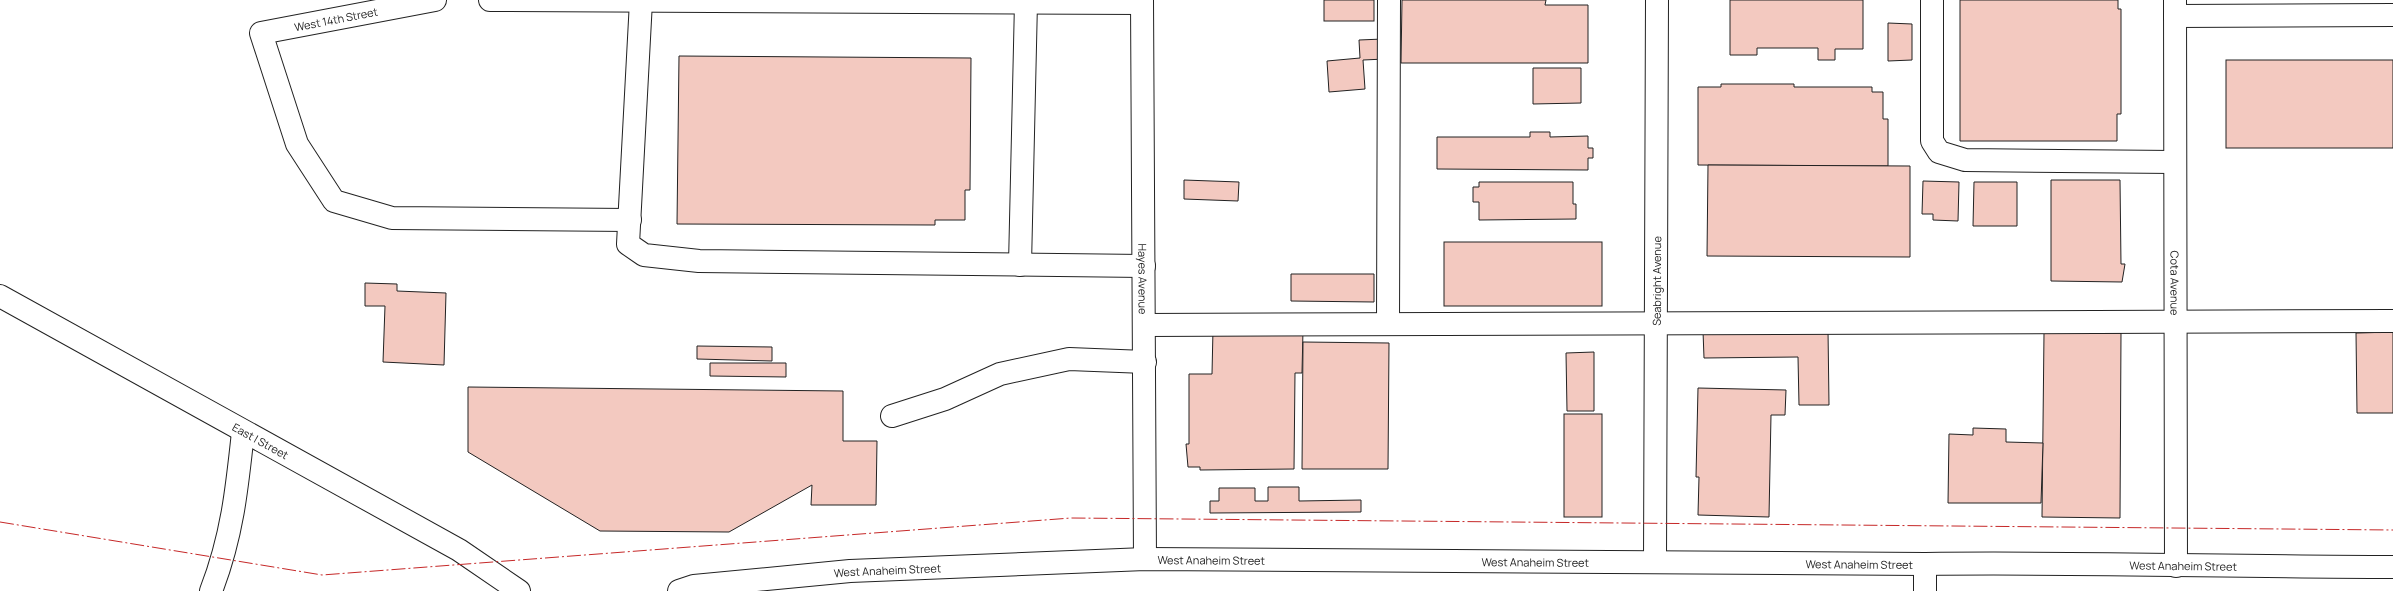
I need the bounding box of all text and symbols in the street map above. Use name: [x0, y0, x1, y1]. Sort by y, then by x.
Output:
street label: West 14th Street: [293, 4, 379, 34]
street label: Seabright Avenue: [1648, 236, 1664, 326]
street label: Hayes Avenue: [1136, 243, 1151, 315]
street label: Cota Avenue: [2168, 251, 2183, 316]
street label: East I Street: [230, 419, 291, 462]
street label: West Anaheim Street: [1157, 552, 1265, 567]
street label: West Anaheim Street: [1481, 554, 1589, 569]
street label: West Anaheim Street: [1805, 556, 1913, 571]
street label: West Anaheim Street: [2129, 557, 2237, 573]
street label: West Anaheim Street: [833, 560, 941, 580]

